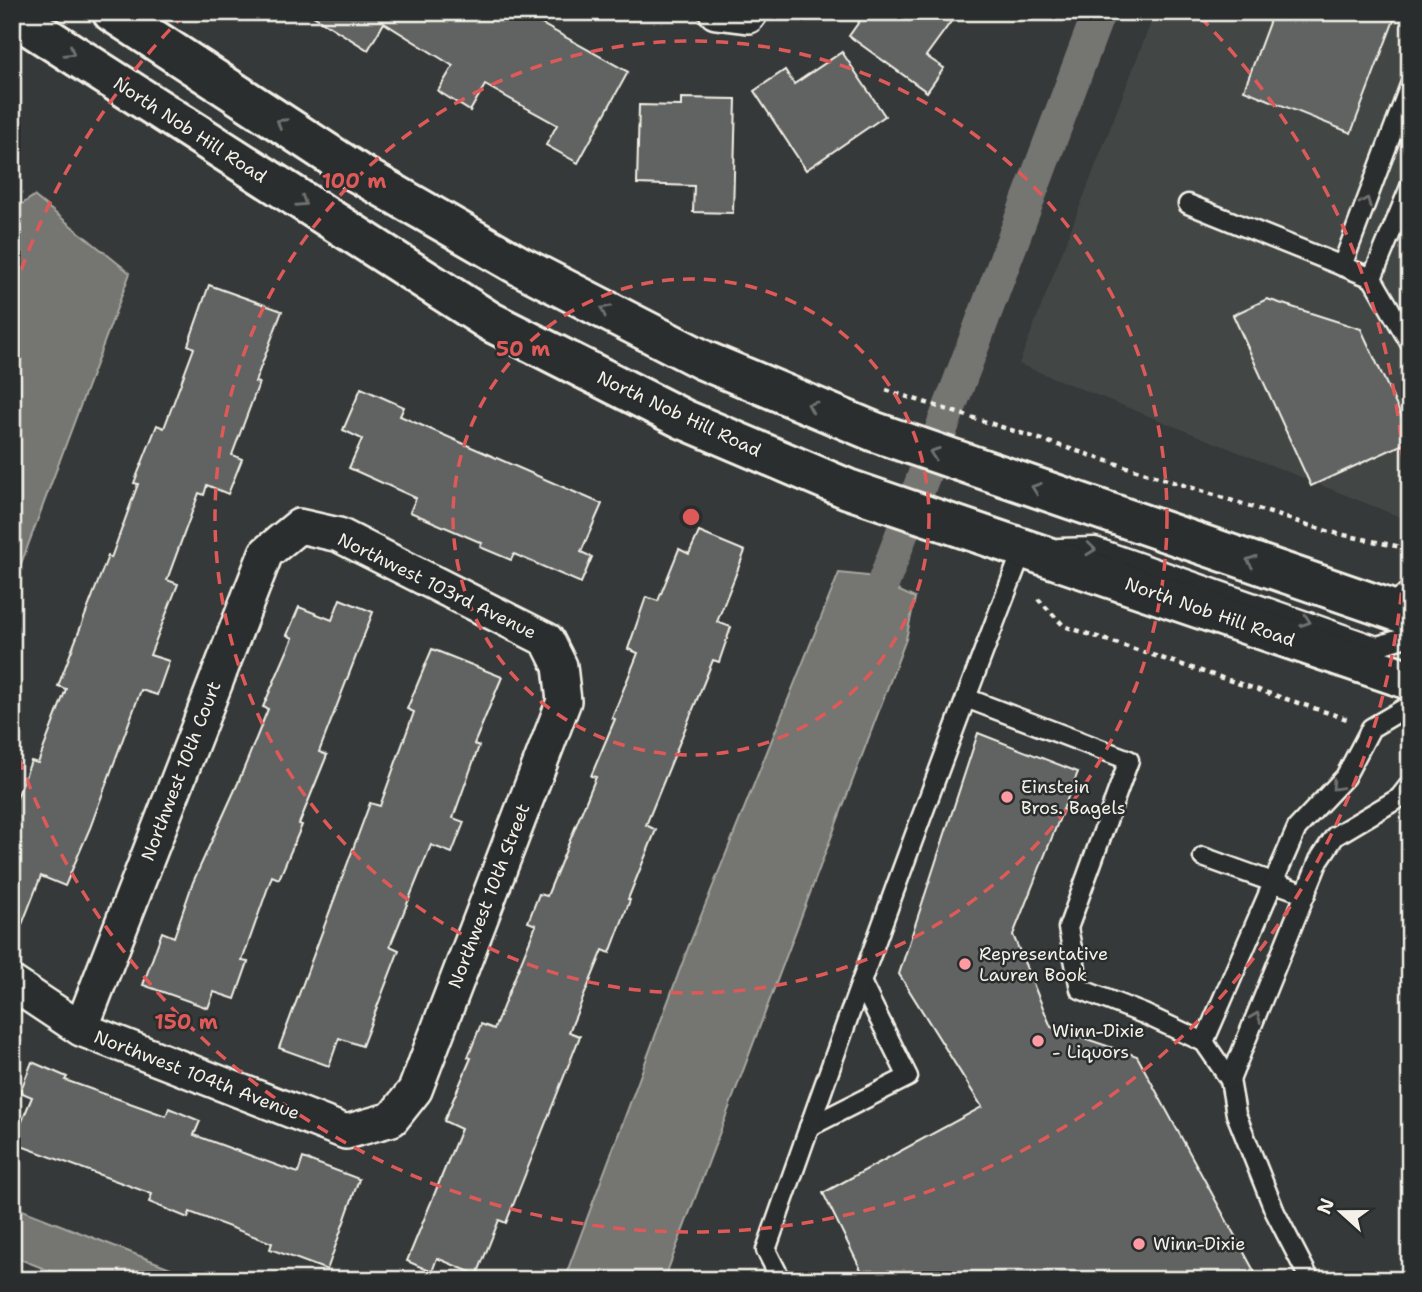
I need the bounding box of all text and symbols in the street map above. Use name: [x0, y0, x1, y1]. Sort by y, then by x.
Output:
one-way arrow: [62, 44, 75, 57]
street label: North Nob Hill Road: [109, 71, 271, 189]
one-way arrow: [276, 118, 289, 131]
text: 100 m: [322, 167, 386, 195]
one-way arrow: [294, 194, 307, 207]
one-way arrow: [1358, 196, 1372, 208]
one-way arrow: [600, 305, 613, 318]
text: 50 m: [496, 335, 550, 363]
street label: North Nob Hill Road: [593, 365, 765, 463]
one-way arrow: [806, 400, 819, 414]
one-way arrow: [928, 447, 940, 461]
one-way arrow: [1030, 482, 1042, 496]
centre of rings: [679, 505, 703, 529]
street label: Northwest 103rd Avenue: [334, 527, 540, 645]
one-way arrow: [1086, 541, 1097, 556]
one-way arrow: [1245, 555, 1257, 569]
street label: North Nob Hill Road: [1122, 572, 1298, 652]
one-way arrow: [1300, 613, 1312, 627]
street label: Northwest 10th Court: [136, 678, 226, 864]
place label: Einstein Bros. Bagels: [1021, 775, 1126, 820]
one-way arrow: [1332, 778, 1344, 791]
marker: Einstein Bros. Bagels: [999, 789, 1015, 805]
street label: Northwest 10th Street: [443, 800, 535, 992]
place label: Representative Lauren Book: [979, 942, 1108, 987]
marker: Representative Lauren Book: [957, 956, 973, 972]
text: 150 m: [154, 1008, 218, 1036]
one-way arrow: [1247, 1012, 1261, 1024]
place label: Winn-Dixie - Liquors: [1052, 1019, 1144, 1064]
street label: Northwest 104th Avenue: [91, 1025, 303, 1125]
marker: Winn-Dixie - Liquors: [1030, 1033, 1046, 1049]
north arrow: [1306, 1176, 1376, 1246]
text: N: [1311, 1195, 1340, 1218]
place label: Winn-Dixie: [1153, 1232, 1245, 1256]
marker: Winn-Dixie: [1131, 1236, 1147, 1252]

